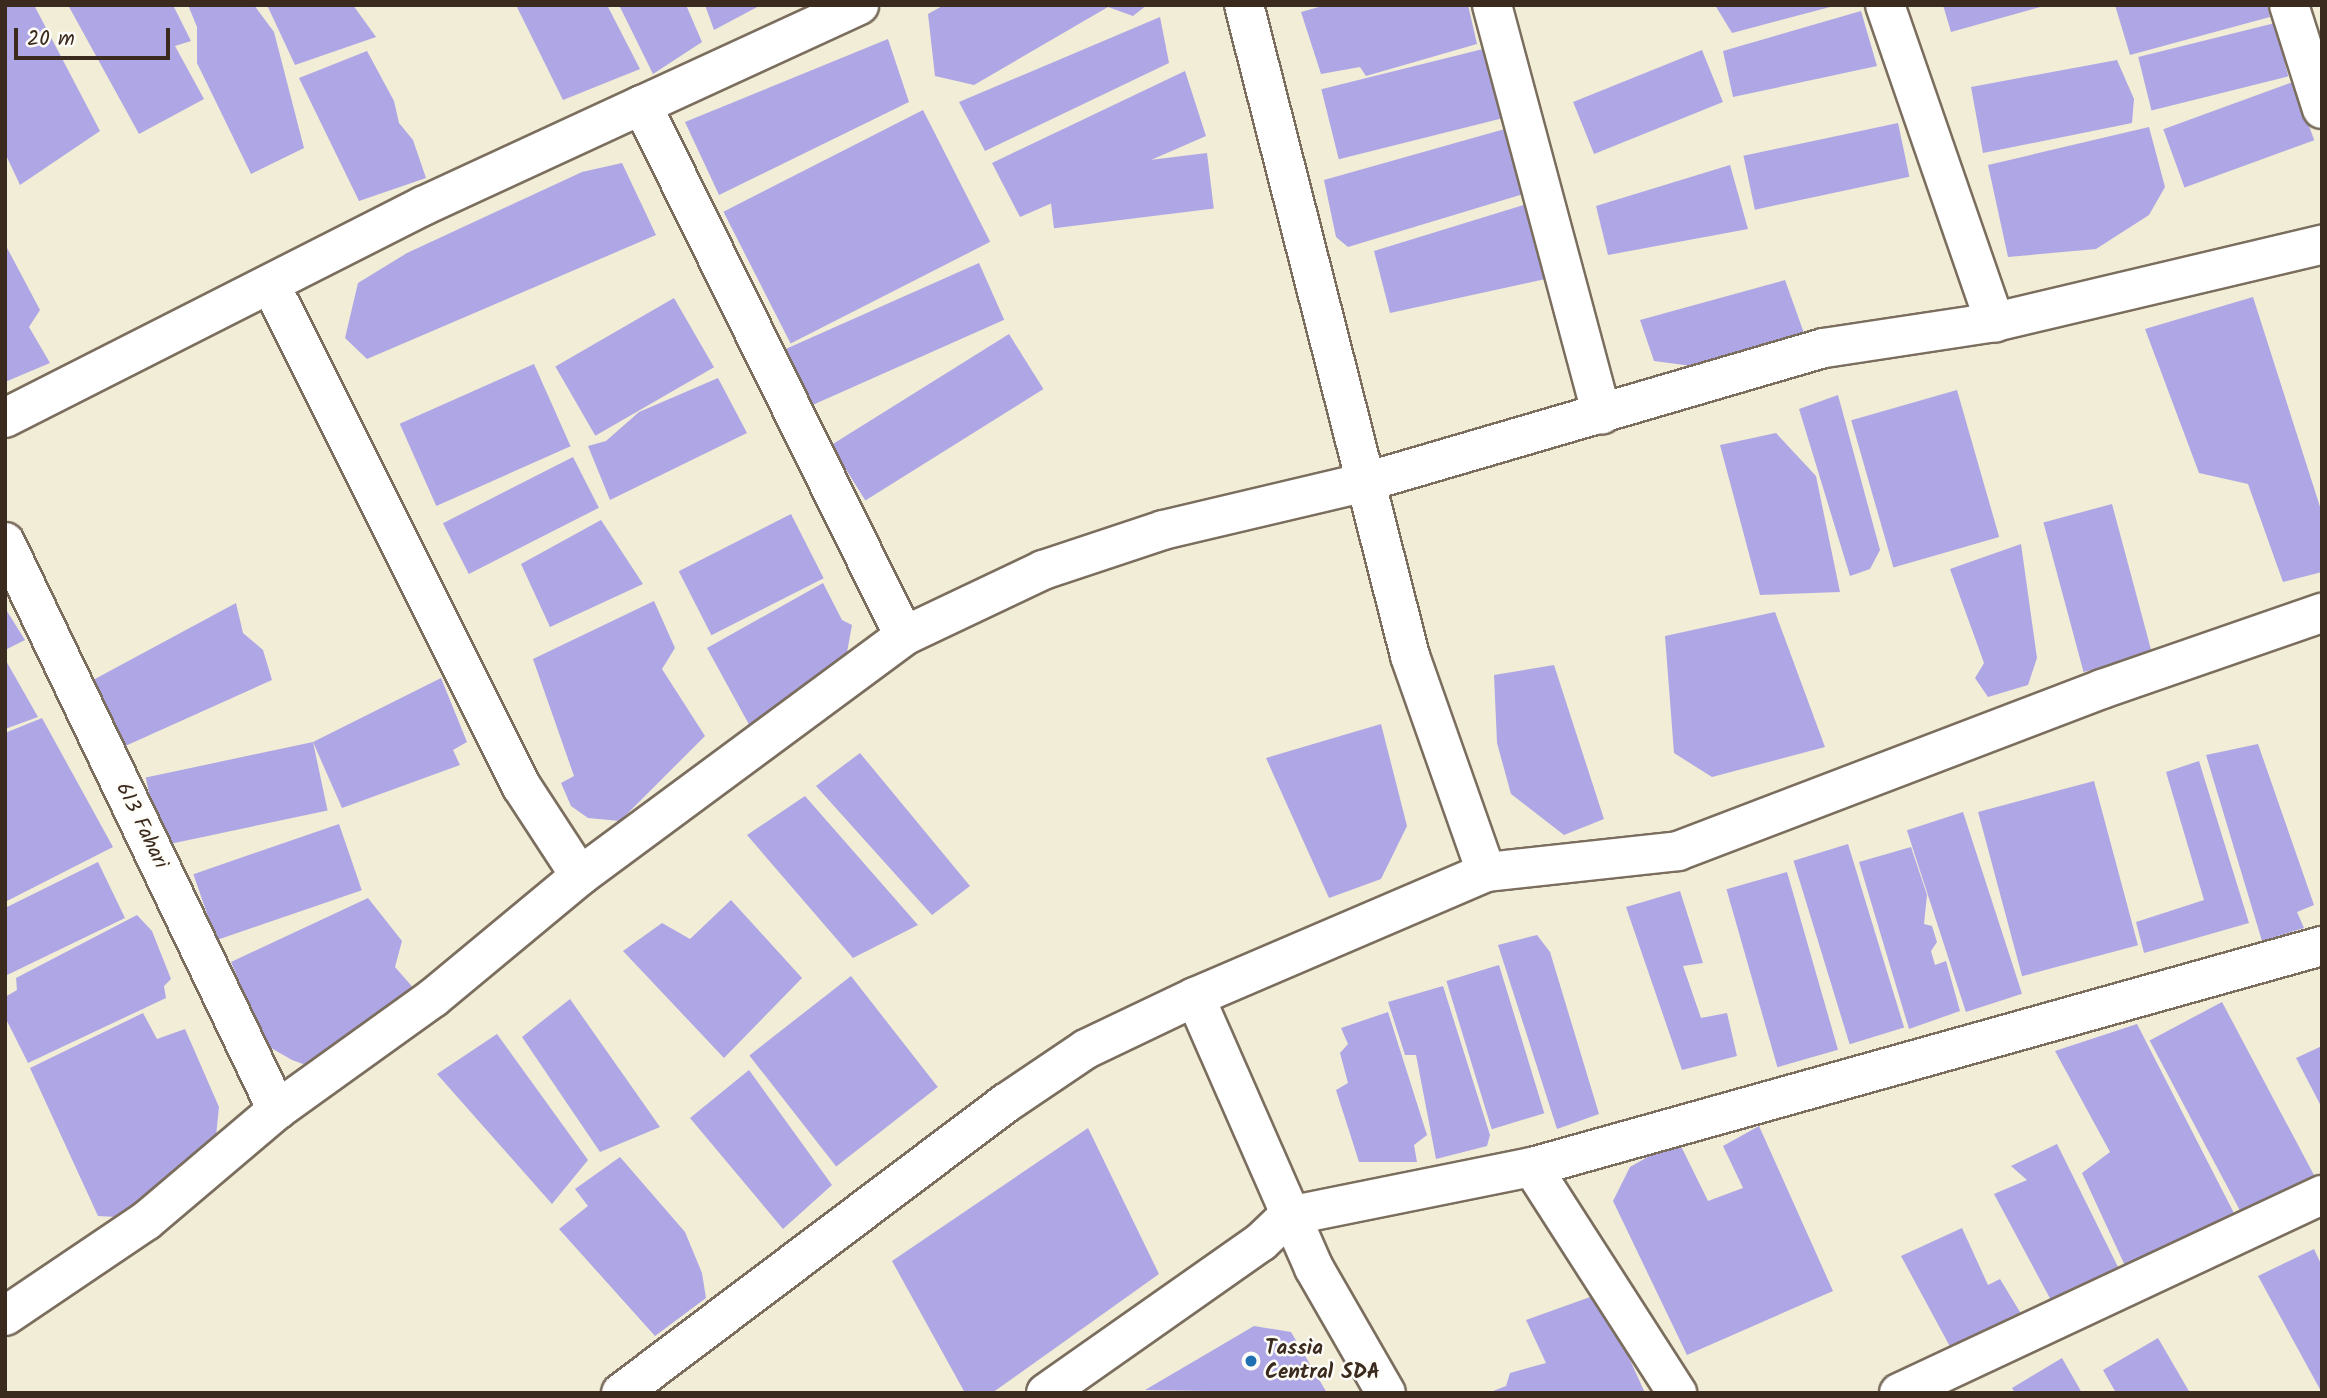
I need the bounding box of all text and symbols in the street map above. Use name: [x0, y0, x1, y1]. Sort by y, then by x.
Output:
scale bar: [18, 14, 173, 58]
text: 20 m: [27, 23, 75, 56]
street label: 613 Fahari: [109, 779, 173, 873]
place label: Tassia Central SDA: [1265, 1336, 1380, 1386]
marker: Tassia Central SDA: [1243, 1353, 1259, 1369]

